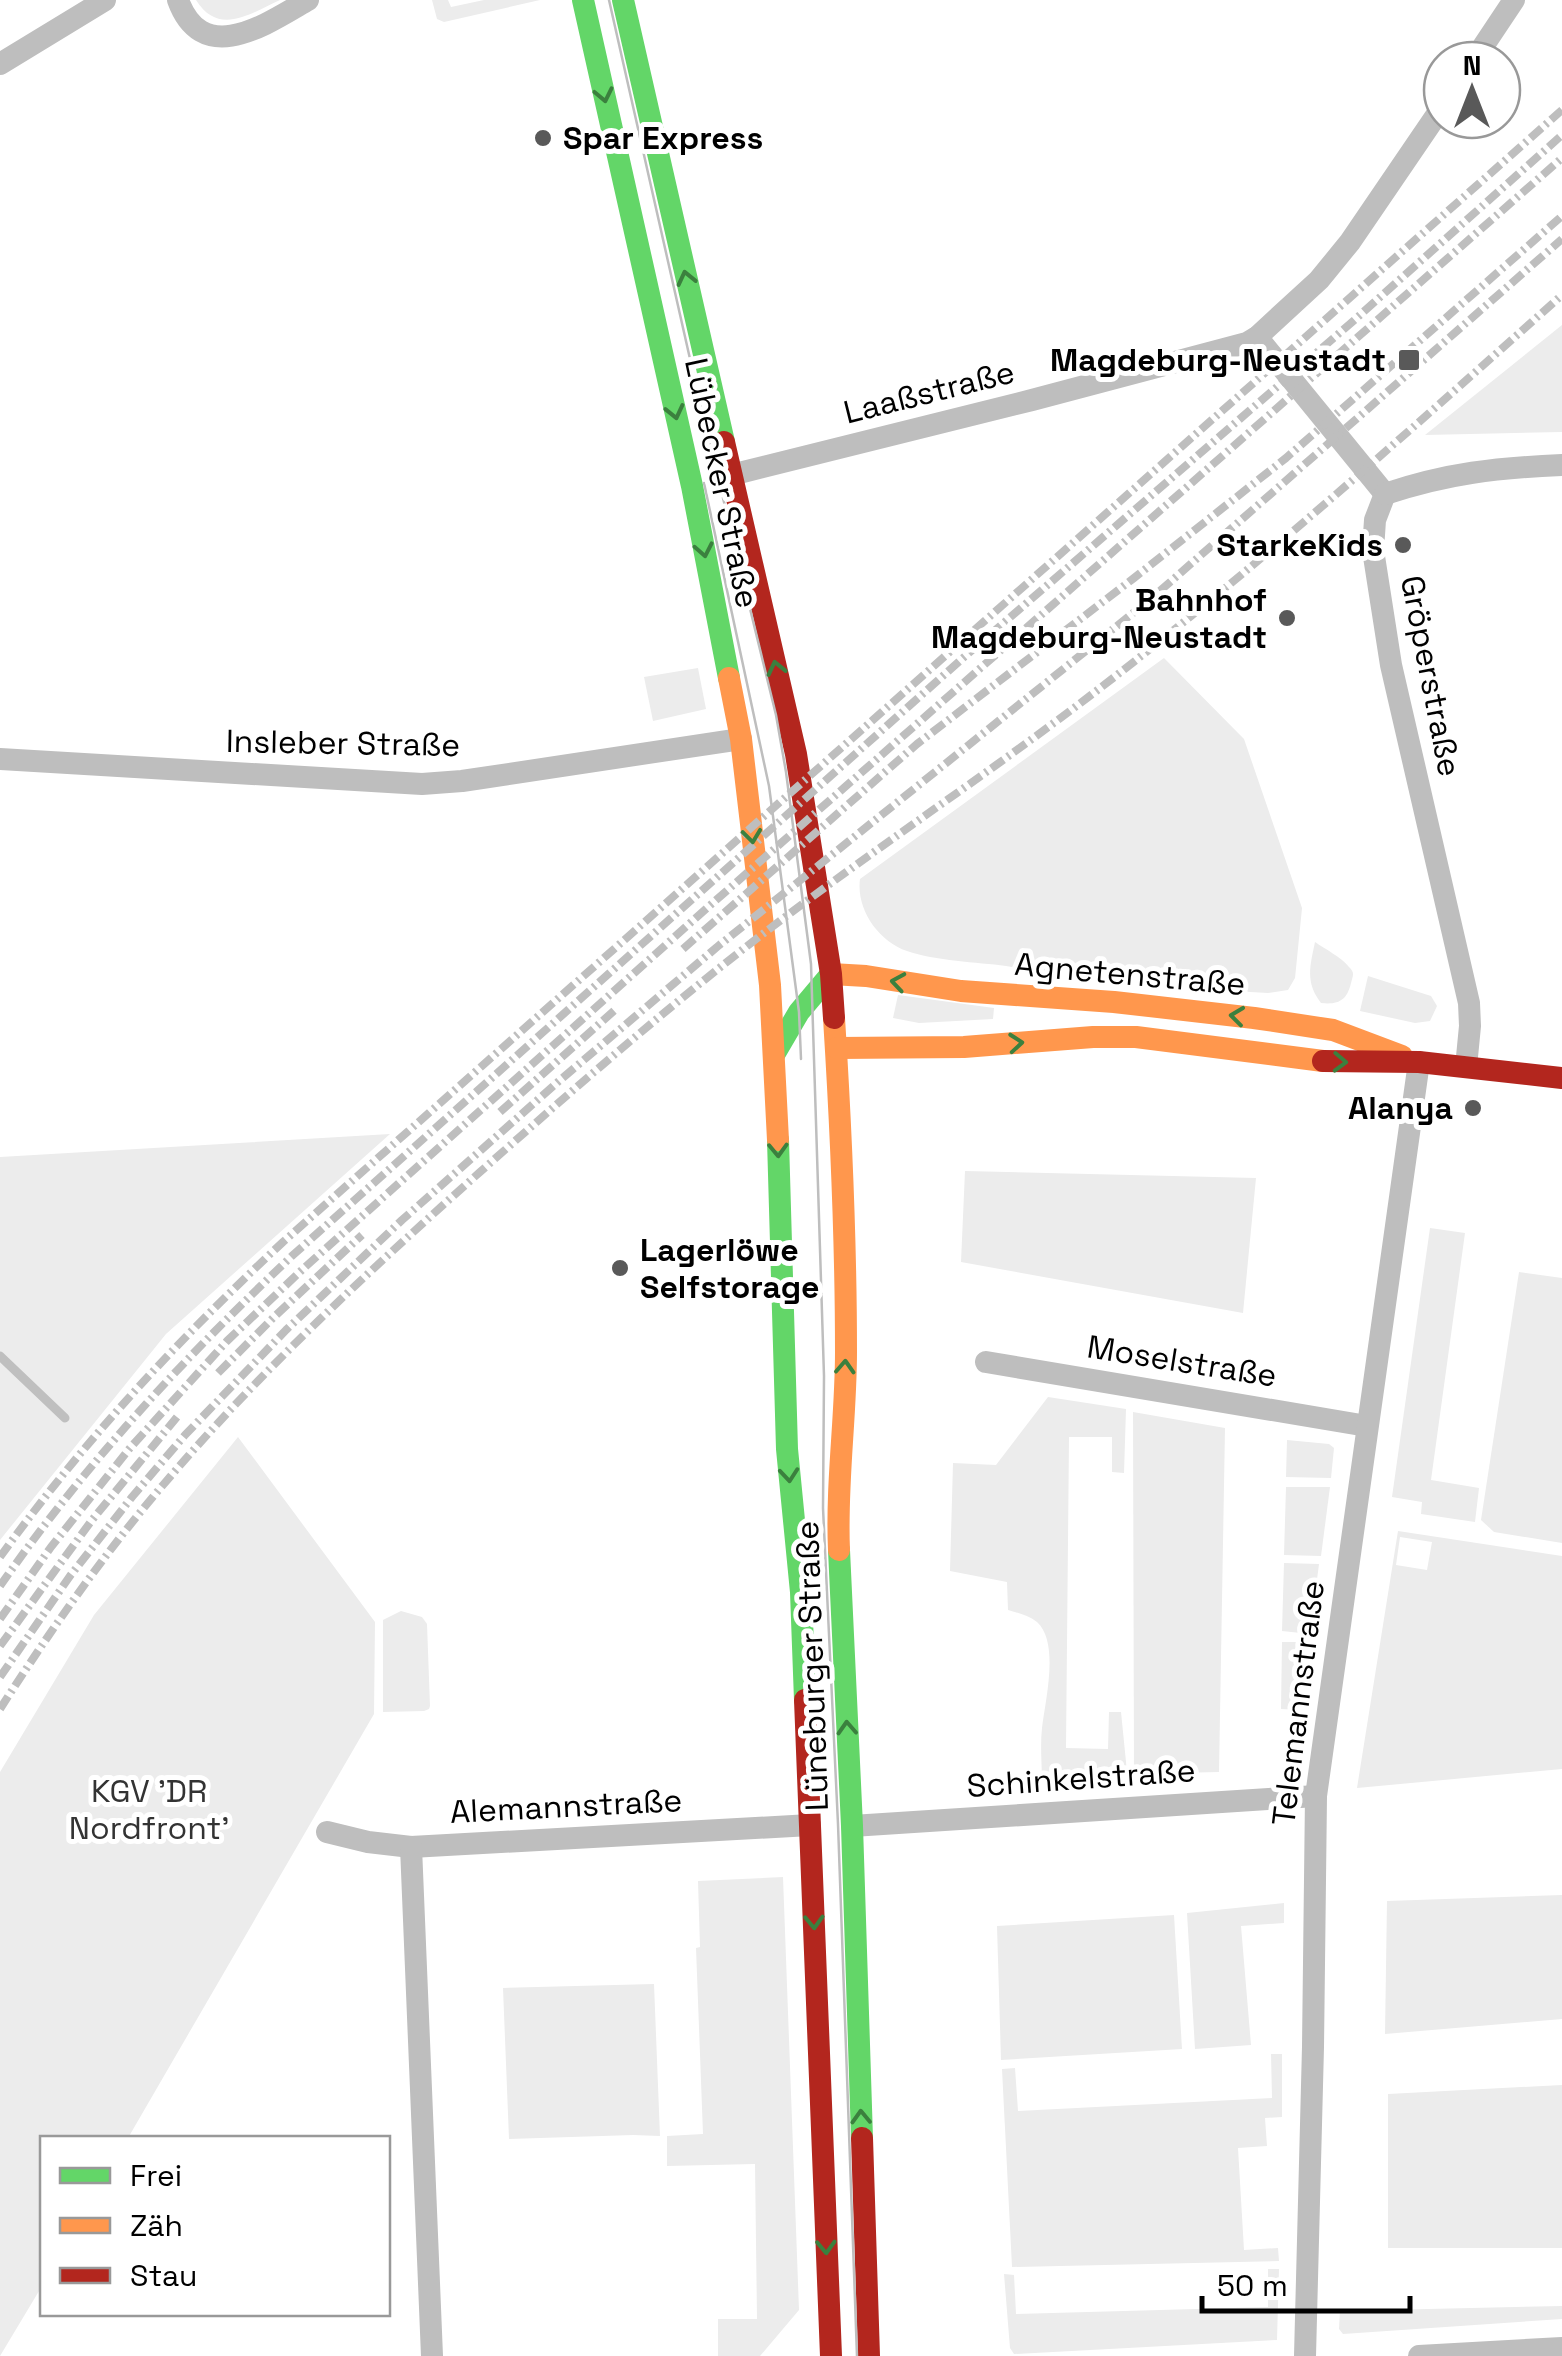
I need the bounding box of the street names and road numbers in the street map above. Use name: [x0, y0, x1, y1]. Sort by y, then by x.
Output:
street label: Laaßstraße: [839, 351, 1019, 433]
street label: Lübecker Straße: [676, 354, 768, 612]
street label: Gröperstraße: [1392, 572, 1470, 780]
street label: Insleber Straße: [226, 721, 460, 765]
street label: Agnetenstraße: [1013, 944, 1247, 1004]
street label: Moselstraße: [1084, 1326, 1280, 1396]
street label: Lüneburger Straße: [787, 1520, 837, 1812]
street label: Telemannstraße: [1263, 1578, 1333, 1828]
street label: Schinkelstraße: [965, 1750, 1197, 1806]
street label: Alemannstraße: [449, 1780, 683, 1832]

